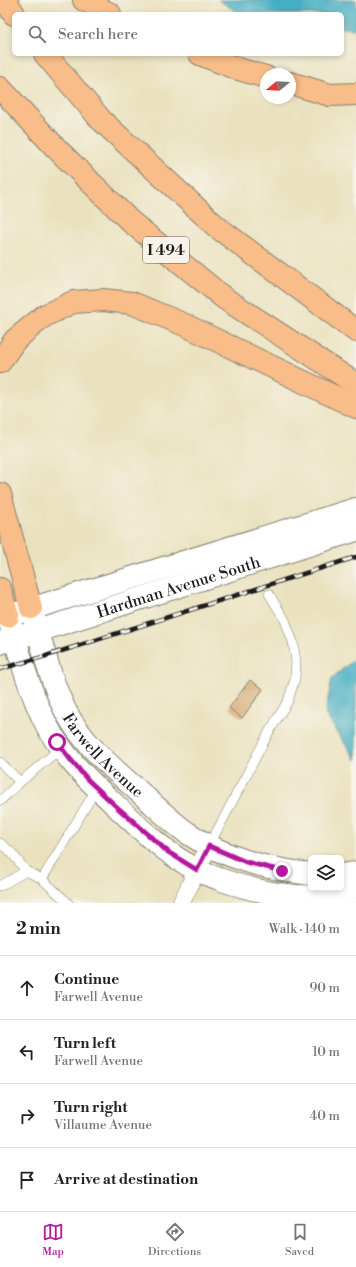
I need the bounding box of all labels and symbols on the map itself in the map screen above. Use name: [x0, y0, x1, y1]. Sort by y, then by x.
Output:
north arrow: [260, 68, 296, 104]
road number: I 494: [143, 237, 189, 263]
street label: Hardman Avenue South: [94, 552, 263, 623]
street label: Farwell Avenue: [58, 709, 148, 802]
route start: [48, 733, 66, 751]
route end: [273, 862, 291, 880]

